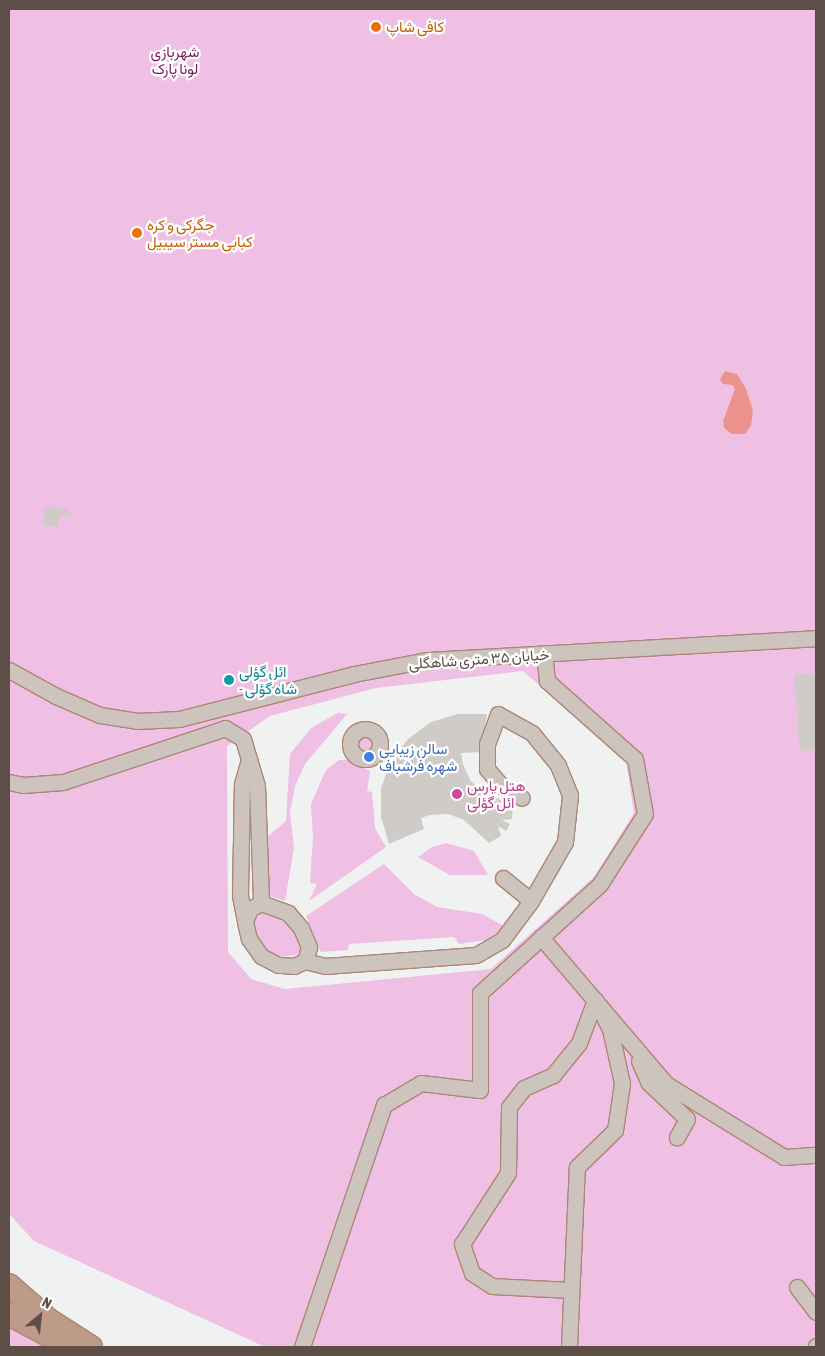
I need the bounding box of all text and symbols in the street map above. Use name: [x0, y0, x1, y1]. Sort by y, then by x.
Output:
place label: کافی شاپ: [386, 18, 444, 36]
marker: کافی شاپ: [370, 21, 382, 33]
park label: شهربازی لونا پارک: [151, 42, 199, 77]
place label: جگرکی و کره کبابی مستر سیبیل: [147, 215, 253, 250]
marker: جگرکی و کره کبابی مستر سیبیل: [131, 227, 143, 239]
street label: خیابان ۳۵ متری شاهگلی: [408, 645, 550, 673]
place label: ائل گؤلی - شاه گؤلی: [239, 662, 297, 697]
marker: ائل گؤلی - شاه گؤلی: [223, 674, 235, 686]
place label: سالن زیبایی شهره فرشباف: [379, 739, 457, 774]
marker: سالن زیبایی شهره فرشباف: [363, 751, 375, 763]
place label: هتل پارس ائل گؤلی: [467, 776, 526, 811]
marker: هتل پارس ائل گؤلی: [451, 788, 463, 800]
north arrow: [15, 1291, 65, 1341]
text: N: [40, 1294, 54, 1312]

